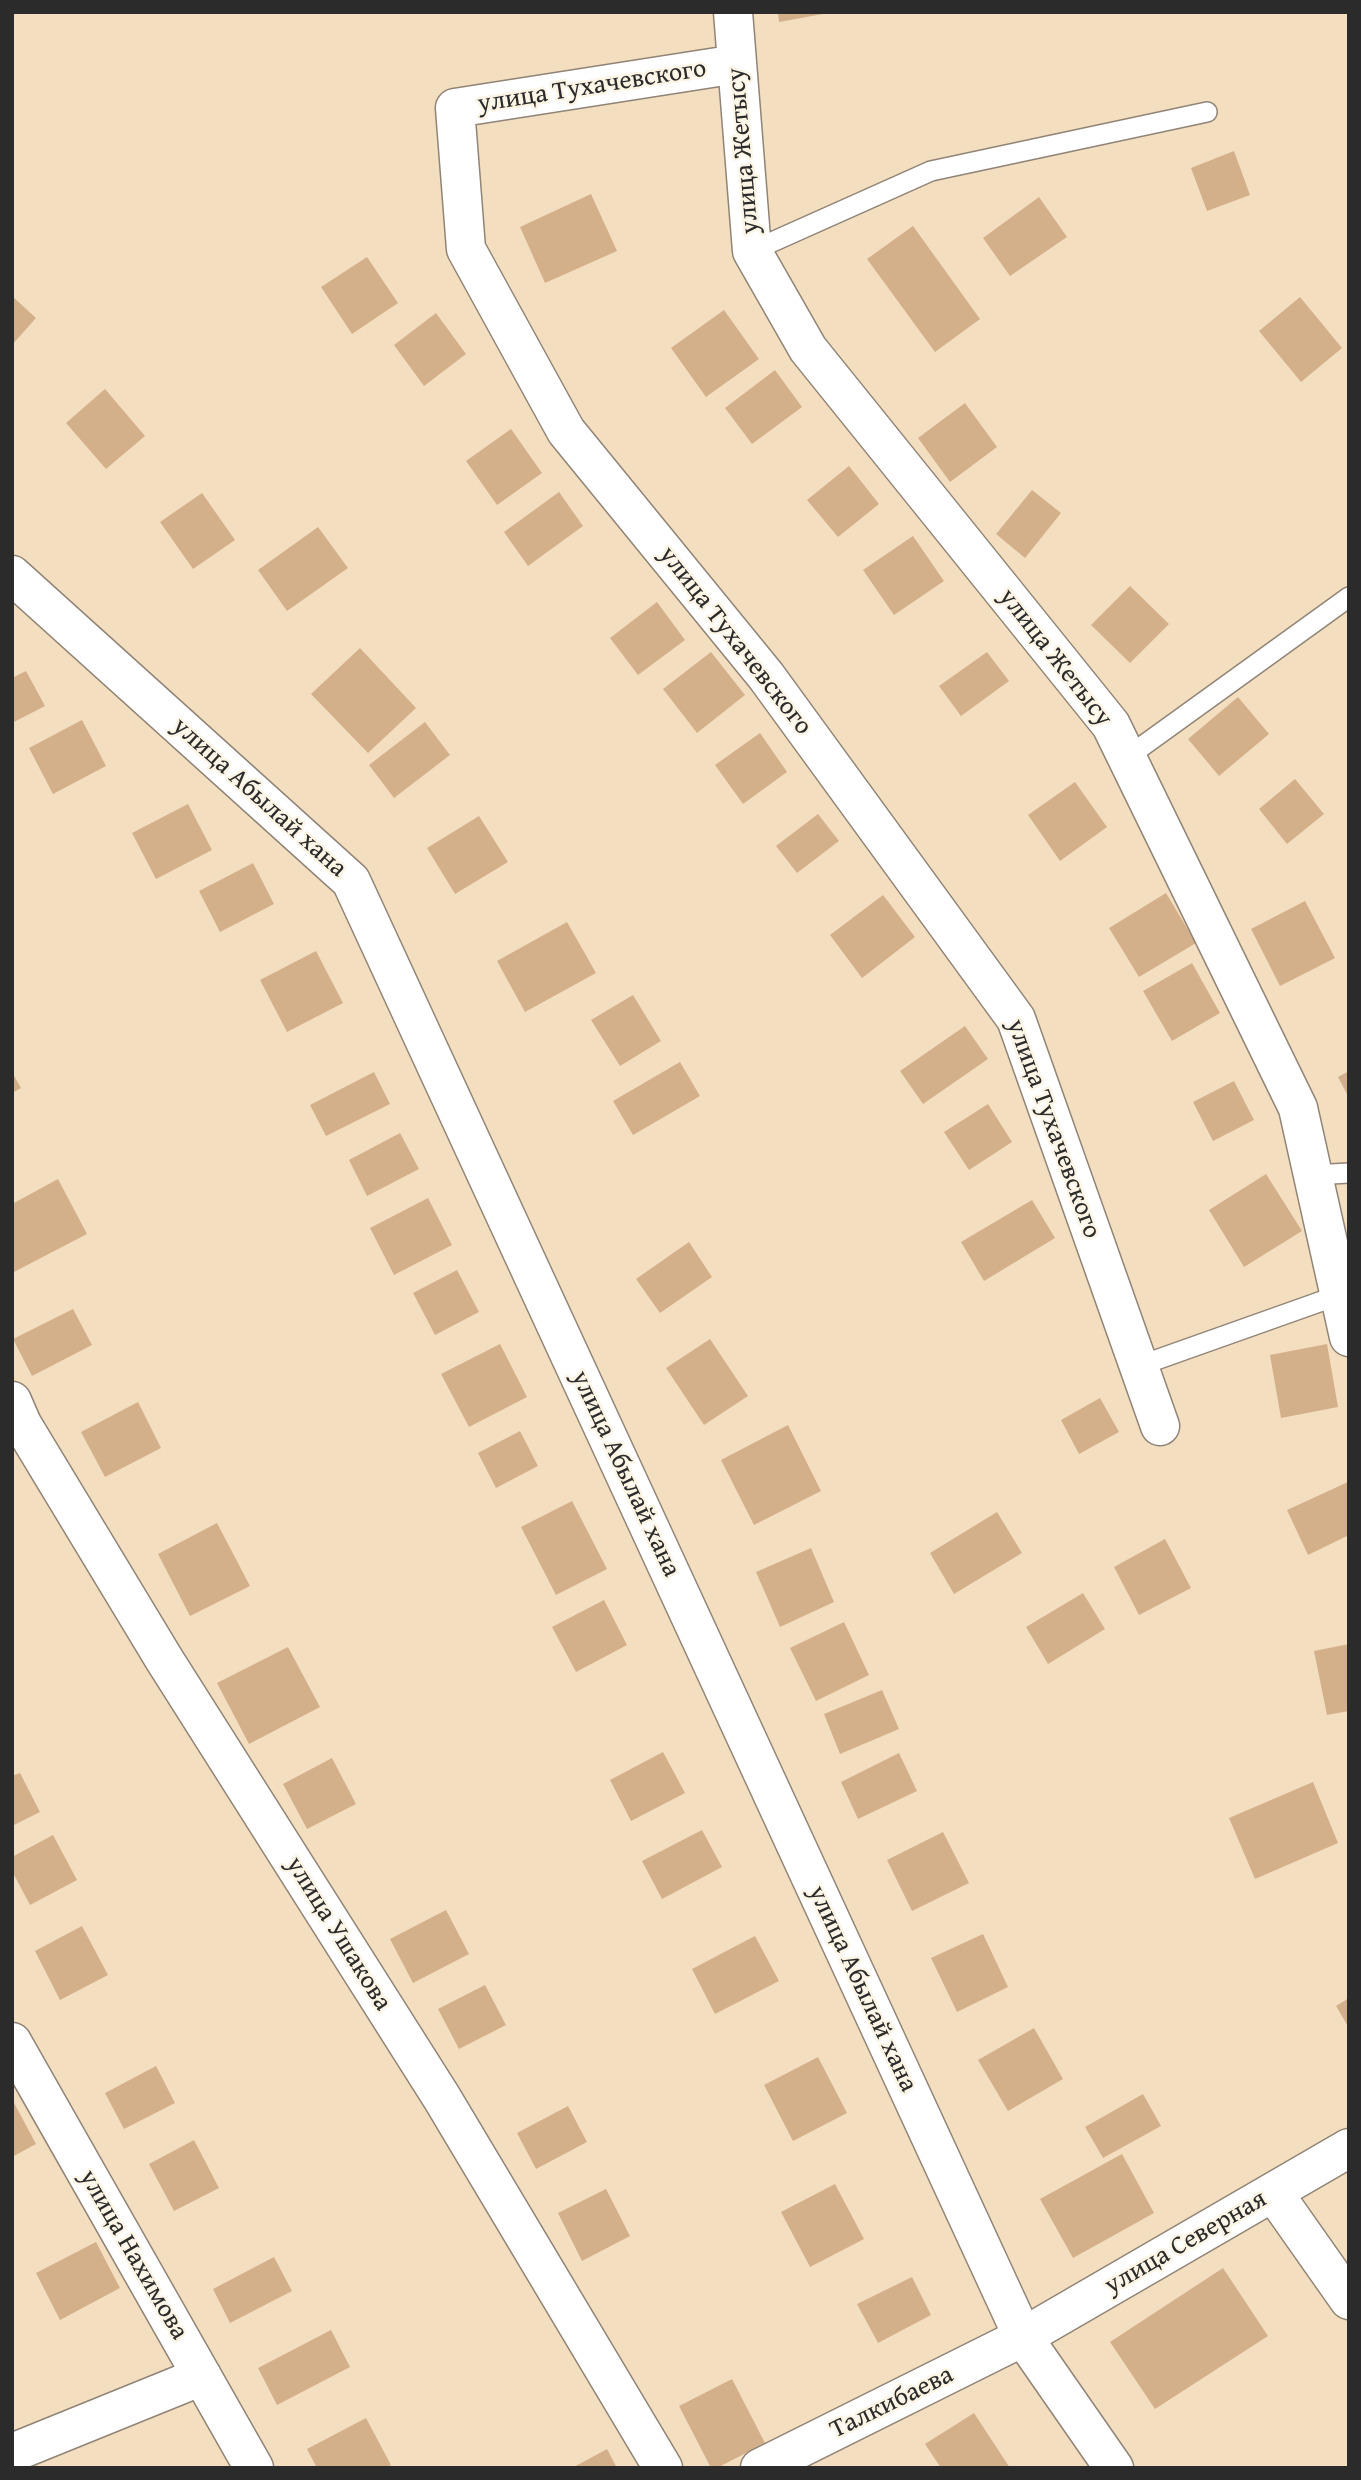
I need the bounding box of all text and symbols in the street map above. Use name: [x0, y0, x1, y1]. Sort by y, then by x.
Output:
street label: улица Тухачевского: [476, 54, 708, 120]
street label: улица Жетысу: [721, 67, 767, 235]
street label: улица Тухачевского: [652, 540, 818, 742]
street label: улица Жетысу: [991, 583, 1119, 733]
street label: улица Абылай хана: [165, 711, 353, 885]
street label: улица Тухачевского: [999, 1015, 1107, 1243]
street label: улица Абылай хана: [563, 1366, 687, 1582]
street label: улица Ушакова: [278, 1851, 398, 2017]
street label: улица Абылай хана: [800, 1881, 924, 2097]
street label: улица Нахимова: [72, 2164, 194, 2346]
street label: улица Северная: [1099, 2184, 1273, 2302]
street label: Талкибаева: [825, 2360, 959, 2446]

